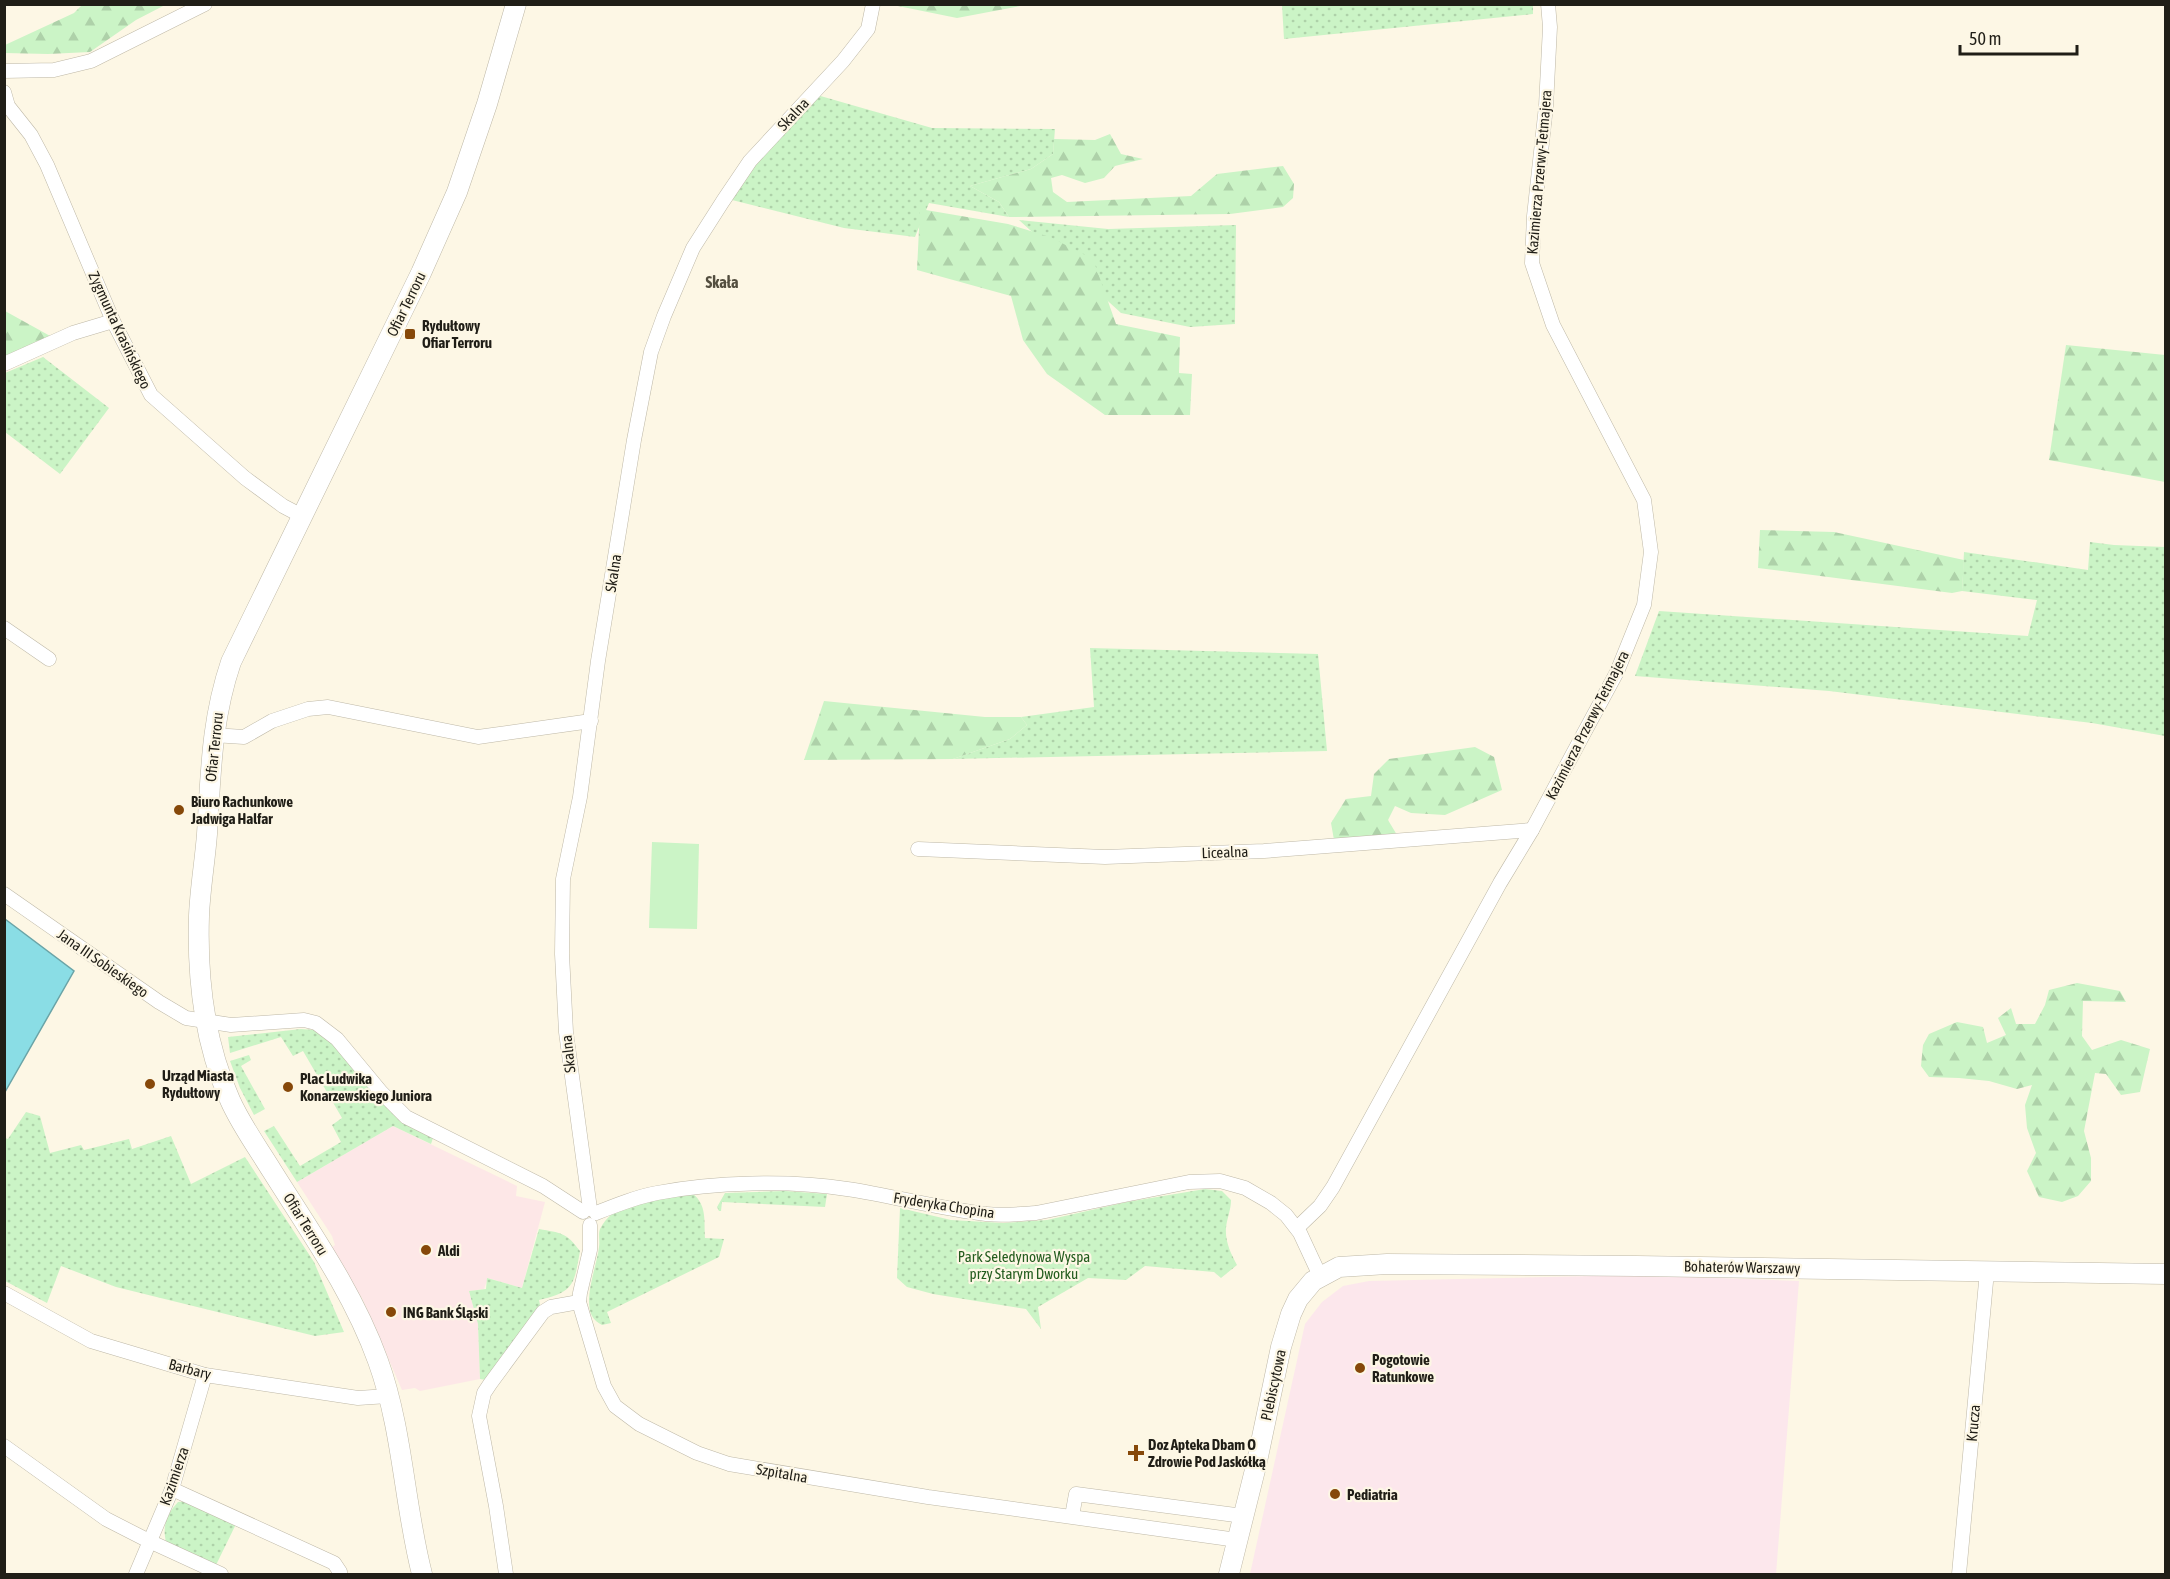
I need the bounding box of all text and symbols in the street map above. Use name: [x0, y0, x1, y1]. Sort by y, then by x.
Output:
scale bar: [1960, 18, 2077, 56]
text: 50 m: [1969, 28, 2001, 49]
street label: Kazimierza Przerwy-Tetmajera: [1523, 89, 1555, 255]
street label: Skalna: [774, 94, 812, 134]
street label: Zygmunta Krasińskiego: [85, 269, 155, 391]
street label: Ofiar Terroru: [383, 269, 429, 339]
district label: Skała: [706, 273, 738, 291]
place label: Rydułtowy Ofiar Terroru: [422, 317, 492, 351]
marker: Rydułtowy Ofiar Terroru: [403, 327, 417, 341]
street label: Skalna: [602, 553, 624, 593]
street label: Kazimierza Przerwy-Tetmajera: [1542, 648, 1632, 802]
street label: Ofiar Terroru: [202, 711, 226, 783]
place label: Biuro Rachunkowe Jadwiga Halfar: [190, 793, 293, 827]
marker: Biuro Rachunkowe Jadwiga Halfar: [172, 803, 186, 817]
street label: Licealna: [1201, 843, 1249, 861]
street label: Jana III Sobieskiego: [54, 925, 152, 1001]
street label: Skalna: [558, 1034, 578, 1074]
place label: Urząd Miasta Rydułtowy: [162, 1067, 234, 1101]
place label: Plac Ludwika Konarzewskiego Juniora: [300, 1070, 432, 1104]
marker: Urząd Miasta Rydułtowy: [143, 1077, 157, 1091]
marker: Plac Ludwika Konarzewskiego Juniora: [281, 1080, 295, 1094]
street label: Fryderyka Chopina: [892, 1189, 996, 1221]
street label: Ofiar Terroru: [280, 1190, 332, 1258]
place label: Aldi: [437, 1242, 460, 1259]
marker: Aldi: [419, 1243, 433, 1257]
park label: Park Seledynowa Wyspa przy Starym Dworku: [958, 1248, 1090, 1282]
street label: Bohaterów Warszawy: [1684, 1257, 1800, 1277]
place label: ING Bank Śląski: [403, 1304, 488, 1321]
marker: ING Bank Śląski: [384, 1305, 398, 1319]
street label: Plebiscytowa: [1257, 1348, 1289, 1422]
place label: Pogotowie Ratunkowe: [1372, 1351, 1434, 1385]
street label: Barbary: [167, 1355, 213, 1383]
marker: Pogotowie Ratunkowe: [1353, 1361, 1367, 1375]
street label: Krucza: [1963, 1404, 1983, 1442]
place label: Doz Apteka Dbam O Zdrowie Pod Jaskółką: [1148, 1436, 1266, 1470]
street label: Kazimierza: [156, 1445, 192, 1507]
marker: Doz Apteka Dbam O Zdrowie Pod Jaskółką: [1129, 1446, 1143, 1460]
street label: Szpitalna: [755, 1460, 809, 1486]
place label: Pediatria: [1347, 1486, 1398, 1503]
marker: Pediatria: [1328, 1487, 1342, 1501]

